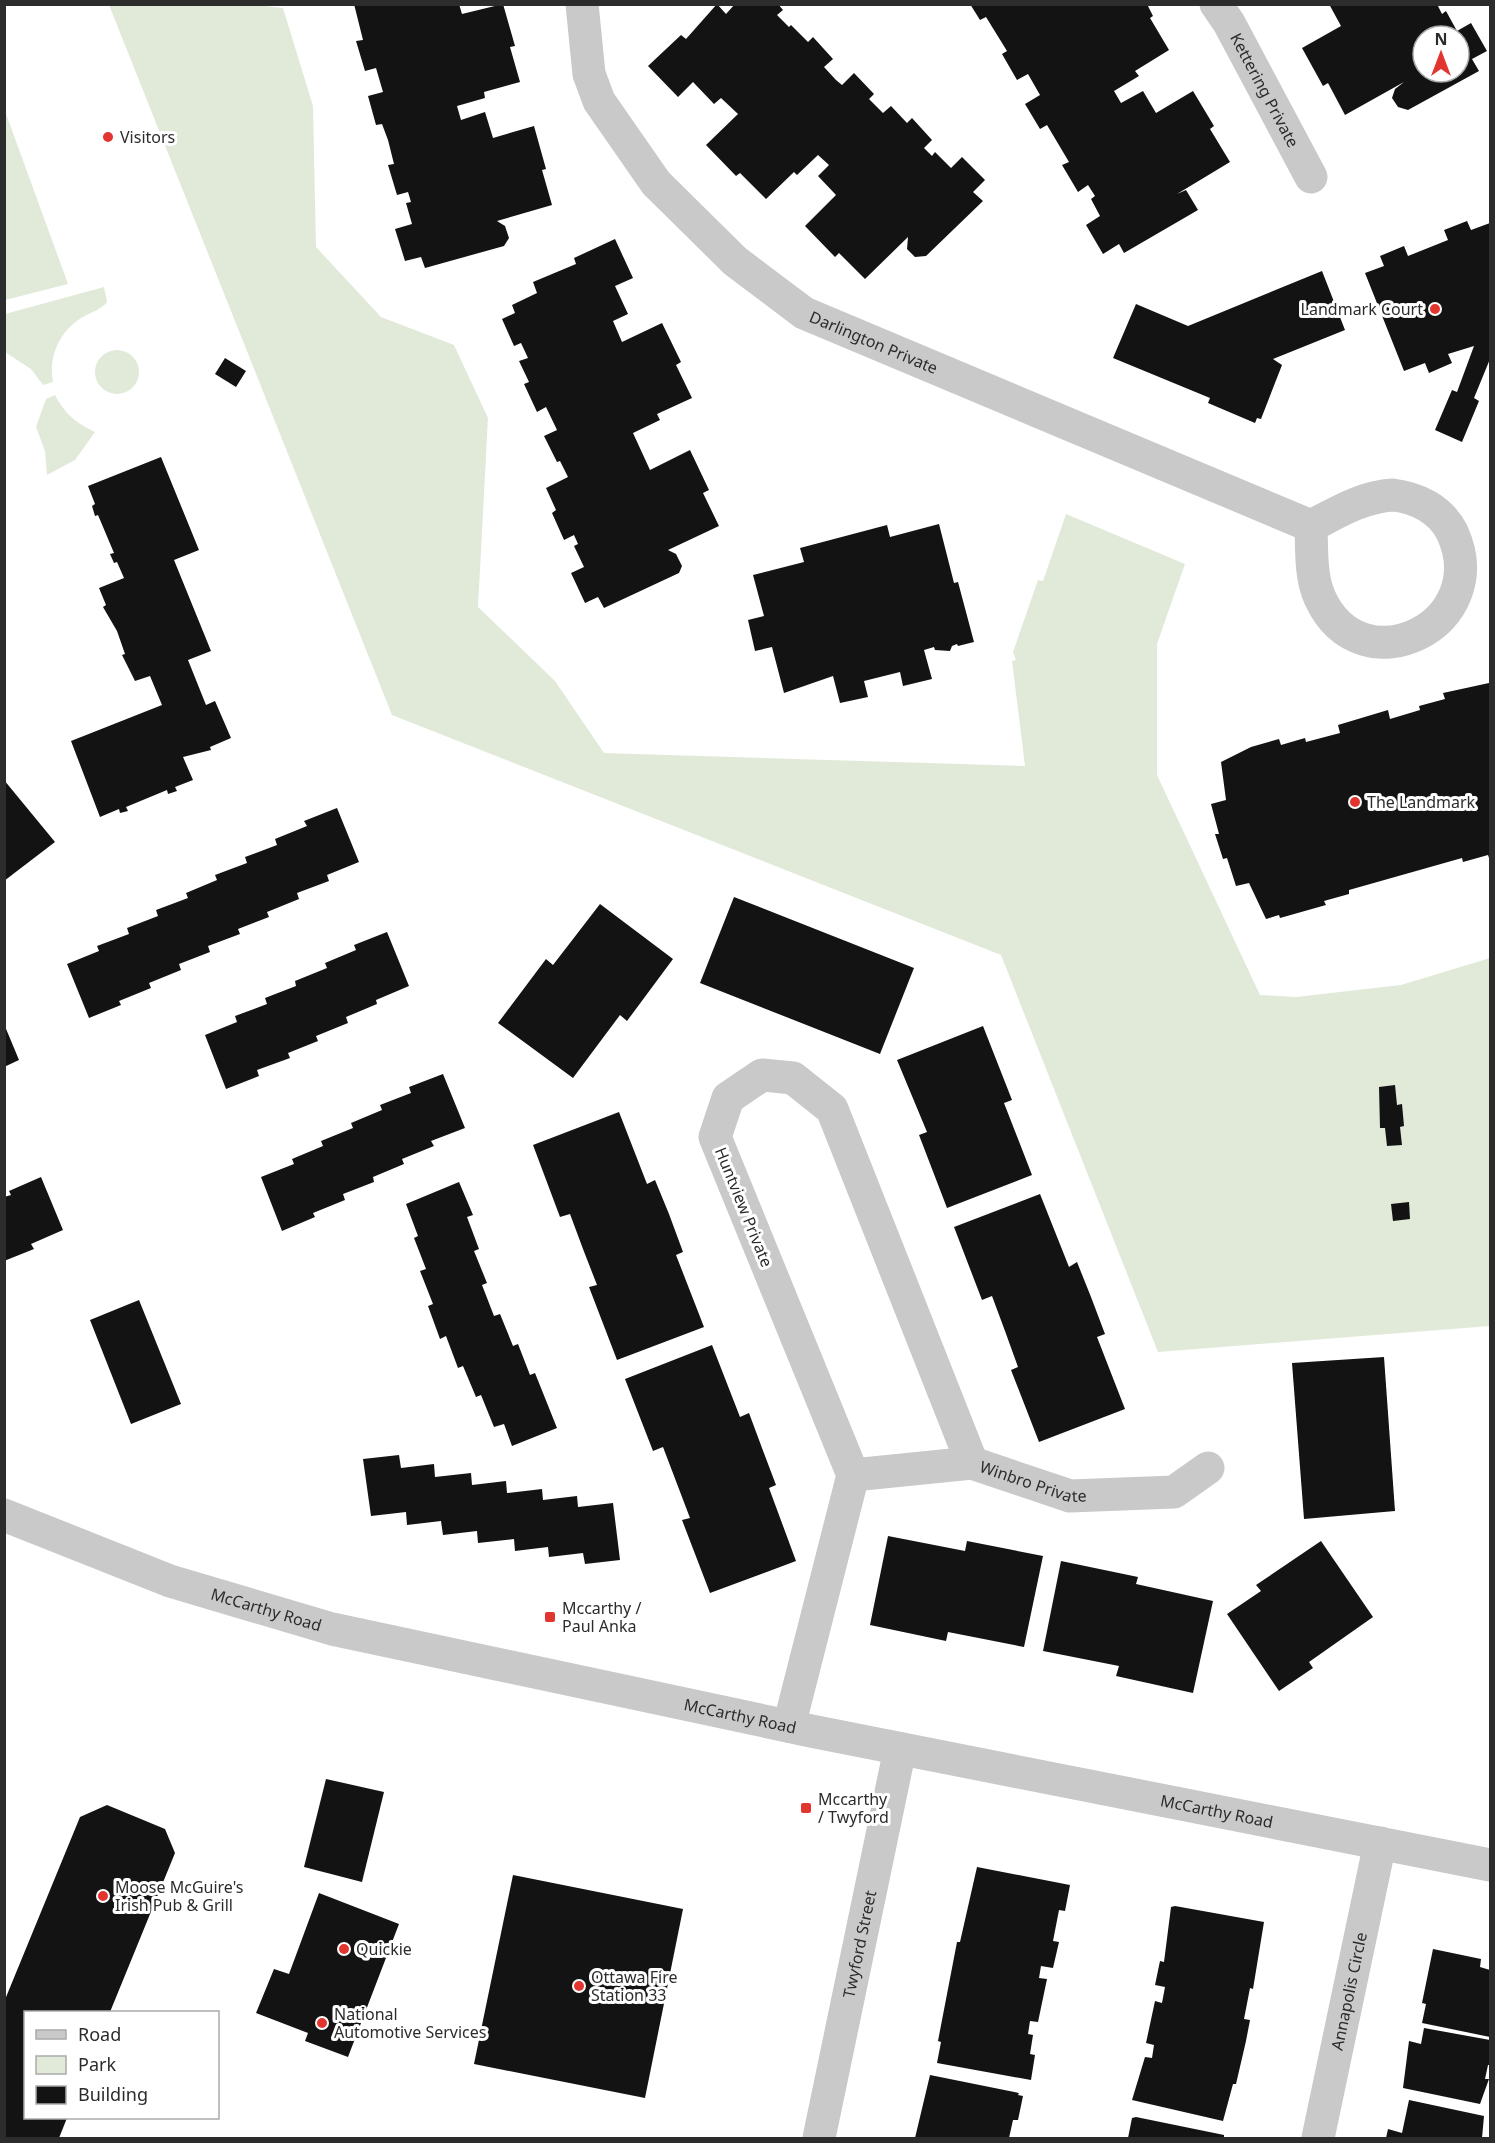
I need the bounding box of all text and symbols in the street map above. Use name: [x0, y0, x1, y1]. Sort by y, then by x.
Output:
north arrow: [1411, 24, 1471, 84]
text: N: [1434, 28, 1448, 50]
street label: Kettering Private: [1225, 29, 1304, 151]
place label: Visitors: [120, 126, 175, 148]
marker: Visitors: [101, 130, 115, 144]
place label: Landmark Court: [1301, 298, 1423, 320]
marker: Landmark Court: [1428, 302, 1442, 316]
street label: Darlington Private: [806, 306, 941, 379]
place label: The Landmark: [1367, 791, 1476, 813]
marker: The Landmark: [1348, 795, 1362, 809]
street label: Huntview Private: [710, 1144, 778, 1270]
street label: Winbro Private: [977, 1455, 1087, 1507]
street label: McCarthy Road: [208, 1583, 324, 1636]
place label: Mccarthy / Paul Anka: [562, 1597, 641, 1637]
marker: Mccarthy / Paul Anka: [543, 1610, 557, 1624]
street label: McCarthy Road: [682, 1693, 798, 1739]
place label: Mccarthy / Twyford: [818, 1788, 889, 1828]
street label: McCarthy Road: [1159, 1789, 1275, 1833]
marker: Mccarthy / Twyford: [799, 1801, 813, 1815]
place label: Moose McGuire's Irish Pub & Grill: [115, 1876, 244, 1916]
street label: Twyford Street: [837, 1888, 881, 2000]
marker: Moose McGuire's Irish Pub & Grill: [96, 1889, 110, 1903]
street label: Annapolis Circle: [1326, 1930, 1372, 2052]
place label: Quickie: [356, 1938, 412, 1960]
marker: Quickie: [337, 1942, 351, 1956]
place label: Ottawa Fire Station 33: [591, 1966, 677, 2006]
marker: Ottawa Fire Station 33: [572, 1979, 586, 1993]
place label: National Automotive Services: [334, 2003, 486, 2043]
legend: [24, 2011, 219, 2119]
marker: National Automotive Services: [315, 2016, 329, 2030]
text: Road: [78, 2022, 121, 2046]
text: Park: [78, 2052, 116, 2076]
text: Building: [78, 2082, 148, 2106]

